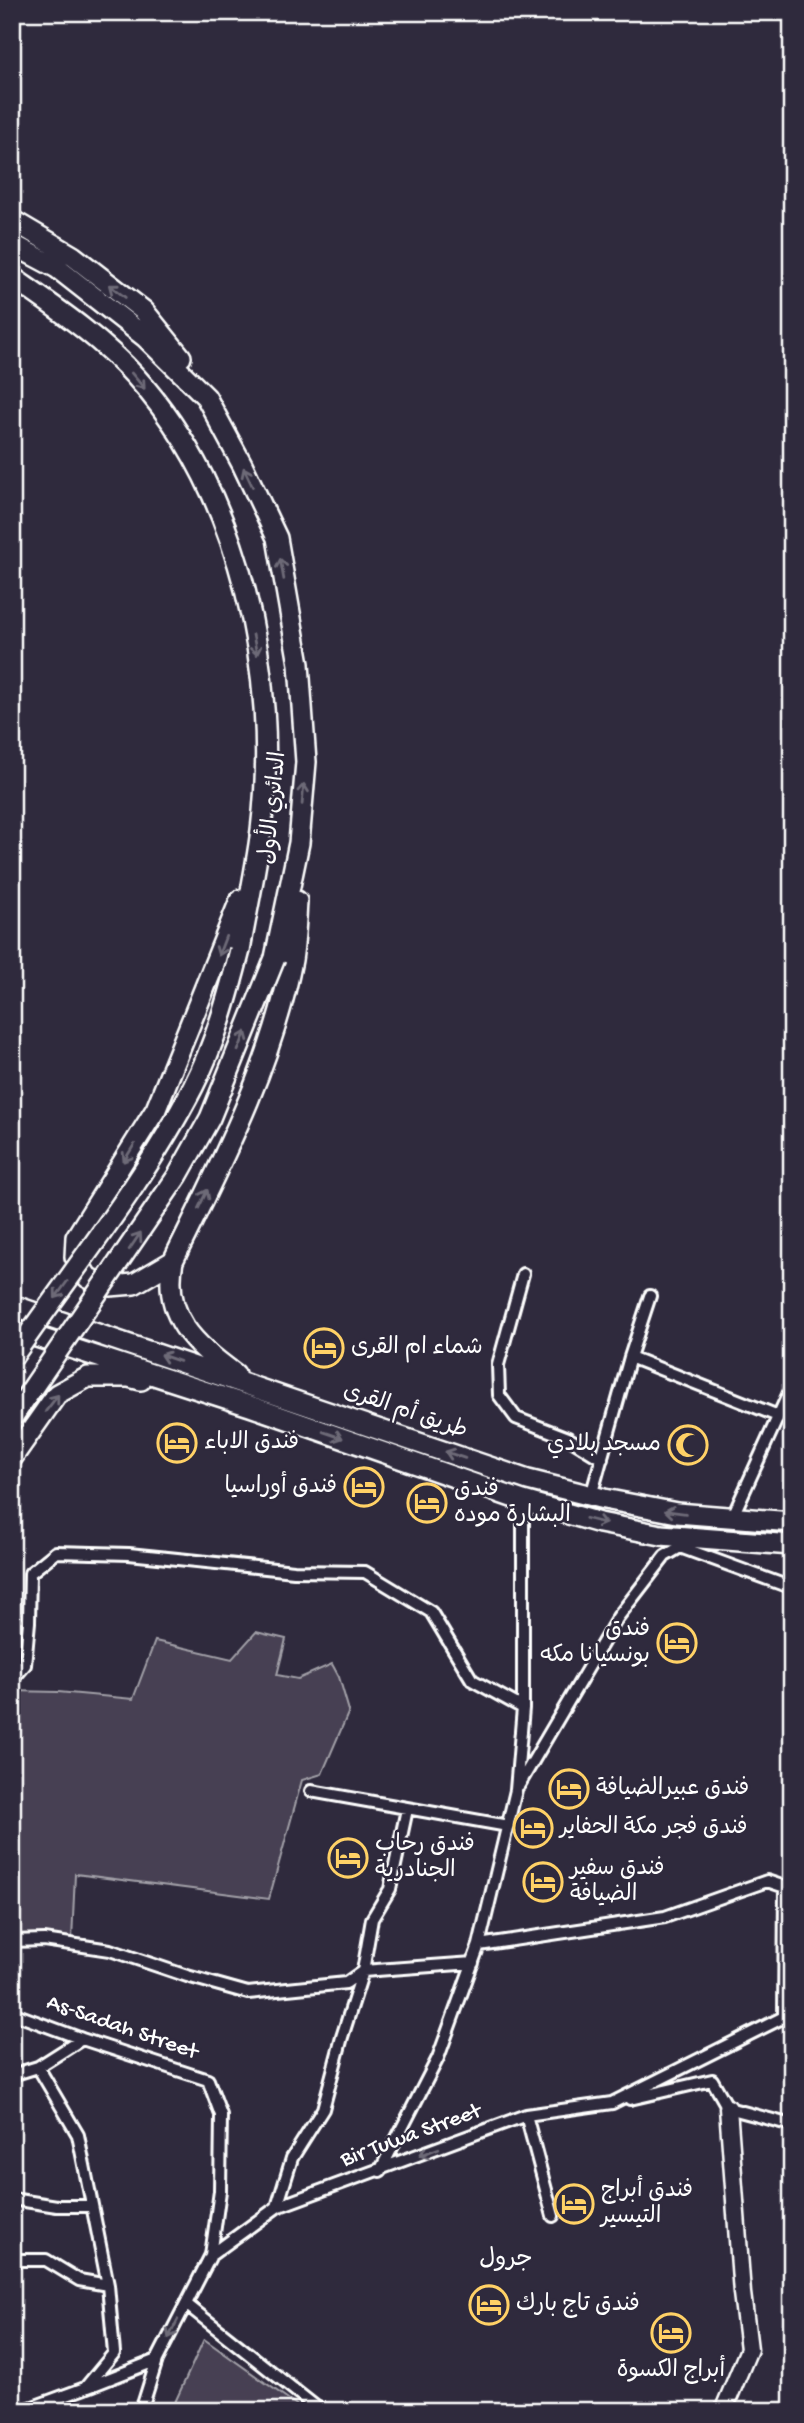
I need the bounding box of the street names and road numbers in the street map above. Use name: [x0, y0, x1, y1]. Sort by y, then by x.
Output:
street label: الدائري الأول: [249, 750, 293, 866]
street label: طريق أم القرى: [339, 1374, 472, 1447]
street label: As-Sadah Street: [43, 1990, 203, 2067]
street label: Bir Tuwa Street: [336, 2098, 486, 2174]

